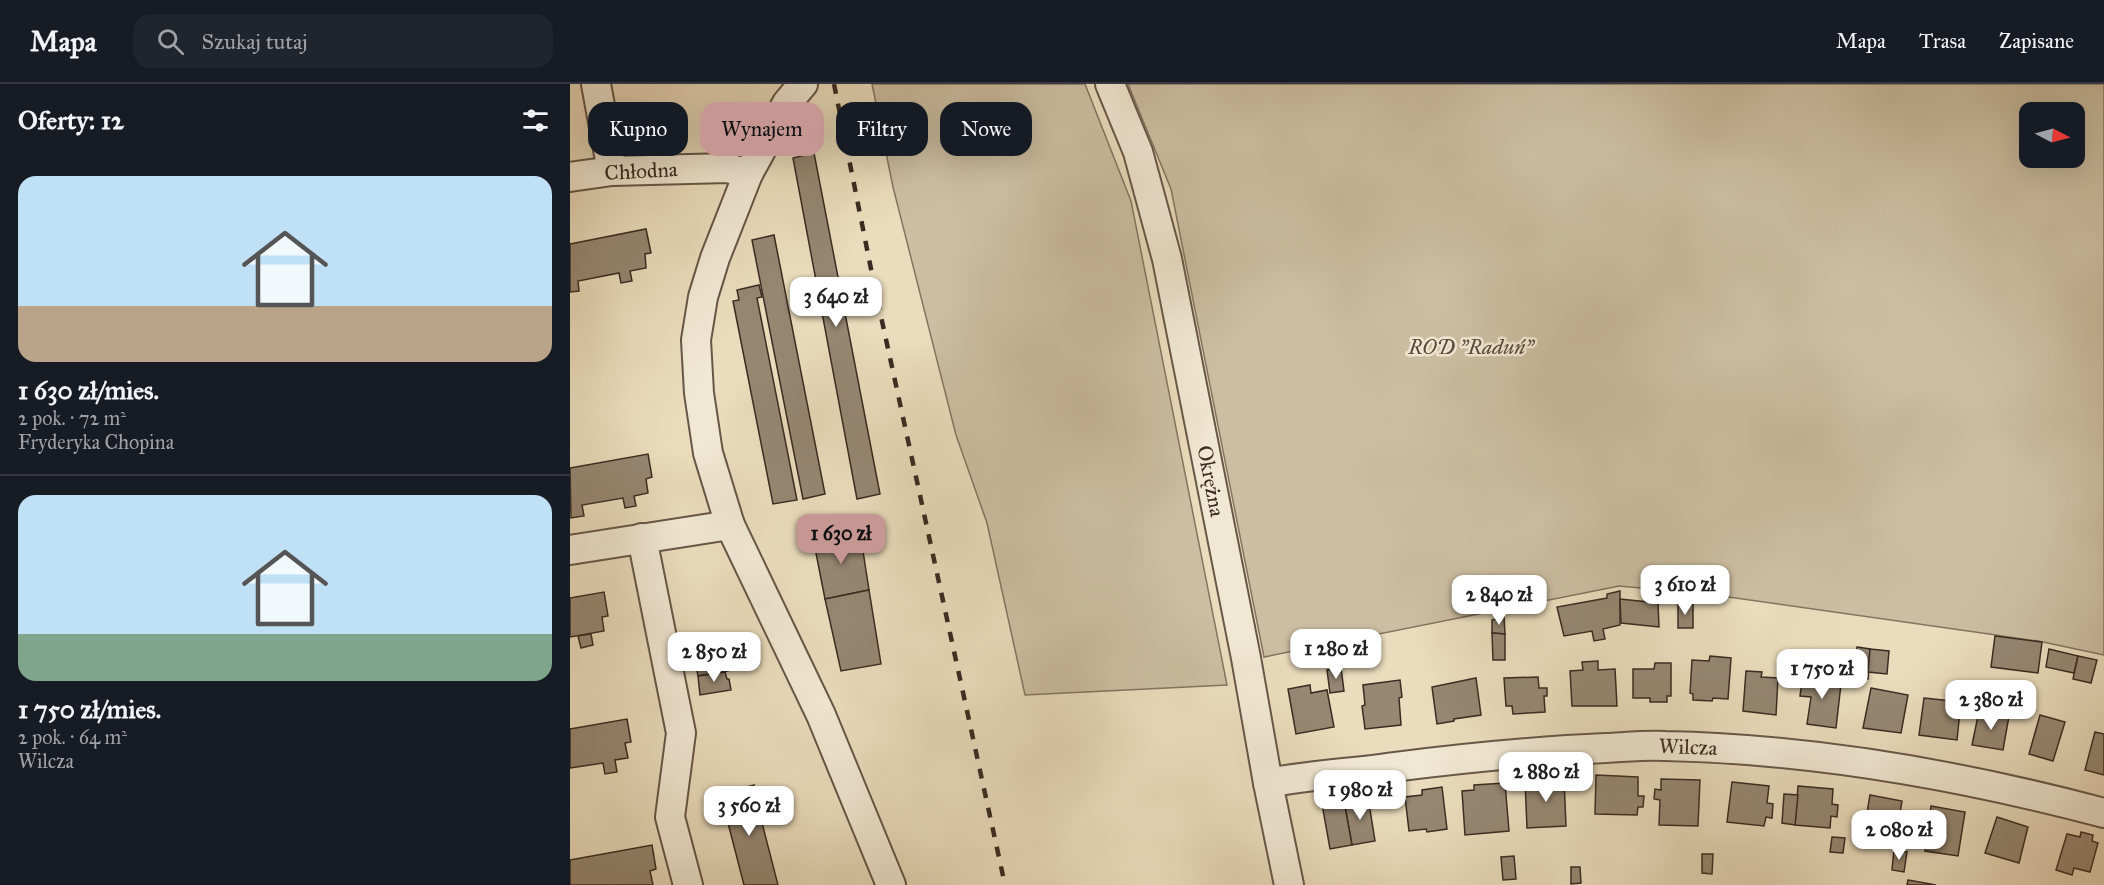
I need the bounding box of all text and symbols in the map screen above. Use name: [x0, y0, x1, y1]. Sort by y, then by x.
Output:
search box: [133, 14, 553, 68]
text: Mapa: [30, 24, 97, 59]
icon: search: [154, 25, 187, 58]
text: Szukaj tutaj: [202, 28, 308, 55]
text: Mapa: [1836, 28, 1886, 54]
text: Trasa: [1919, 28, 1966, 54]
text: Zapisane: [1999, 28, 2074, 54]
chip: Kupno: [588, 102, 688, 156]
chip: Wynajem: [700, 102, 824, 156]
chip: Filtry: [836, 102, 928, 156]
chip: Nowe: [940, 102, 1032, 156]
north arrow: [2019, 102, 2085, 168]
map controls: [2019, 102, 2085, 168]
text: Oferty: 12: [18, 104, 124, 136]
icon: filters: [519, 104, 552, 137]
street label: Chłodna: [604, 156, 678, 186]
icon: home: [231, 215, 339, 323]
pin: 3 640 zł: [774, 277, 898, 328]
text: 3 640 zł: [804, 284, 868, 308]
park label: ROD "Raduń": [1407, 334, 1535, 360]
text: 1 630 zł/mies.: [18, 374, 159, 406]
text: 2 pok. · 72 m²: [18, 406, 126, 430]
text: Fryderyka Chopina: [18, 430, 174, 454]
street label: Okrężna: [1191, 443, 1231, 519]
pin: 1 630 zł: [779, 514, 903, 565]
text: 1 630 zł: [810, 521, 872, 545]
icon: home: [231, 534, 339, 642]
pin: 3 610 zł: [1623, 565, 1747, 616]
text: 3 610 zł: [1655, 572, 1715, 596]
pin: 2 840 zł: [1437, 575, 1561, 626]
text: 2 840 zł: [1466, 582, 1532, 606]
pin: 1 280 zł: [1274, 629, 1398, 680]
pin: 2 850 zł: [652, 632, 776, 683]
text: 1 280 zł: [1304, 636, 1368, 660]
text: 2 850 zł: [682, 639, 746, 663]
pin: 1 750 zł: [1760, 649, 1884, 700]
text: 1 750 zł: [1791, 656, 1853, 680]
pin: 2 380 zł: [1929, 680, 2053, 731]
text: 2 380 zł: [1959, 687, 2023, 711]
text: 1 750 zł/mies.: [18, 693, 161, 725]
text: 2 pok. · 64 m²: [18, 725, 127, 749]
street label: Wilcza: [1658, 733, 1718, 761]
text: Wilcza: [18, 749, 74, 773]
pin: 2 880 zł: [1484, 752, 1608, 803]
text: 2 880 zł: [1513, 759, 1579, 783]
pin: 1 980 zł: [1298, 770, 1422, 821]
text: 1 980 zł: [1328, 777, 1392, 801]
pin: 3 560 zł: [687, 786, 811, 837]
text: 3 560 zł: [718, 793, 780, 817]
pin: 2 080 zł: [1837, 810, 1961, 861]
text: 2 080 zł: [1865, 817, 1933, 841]

